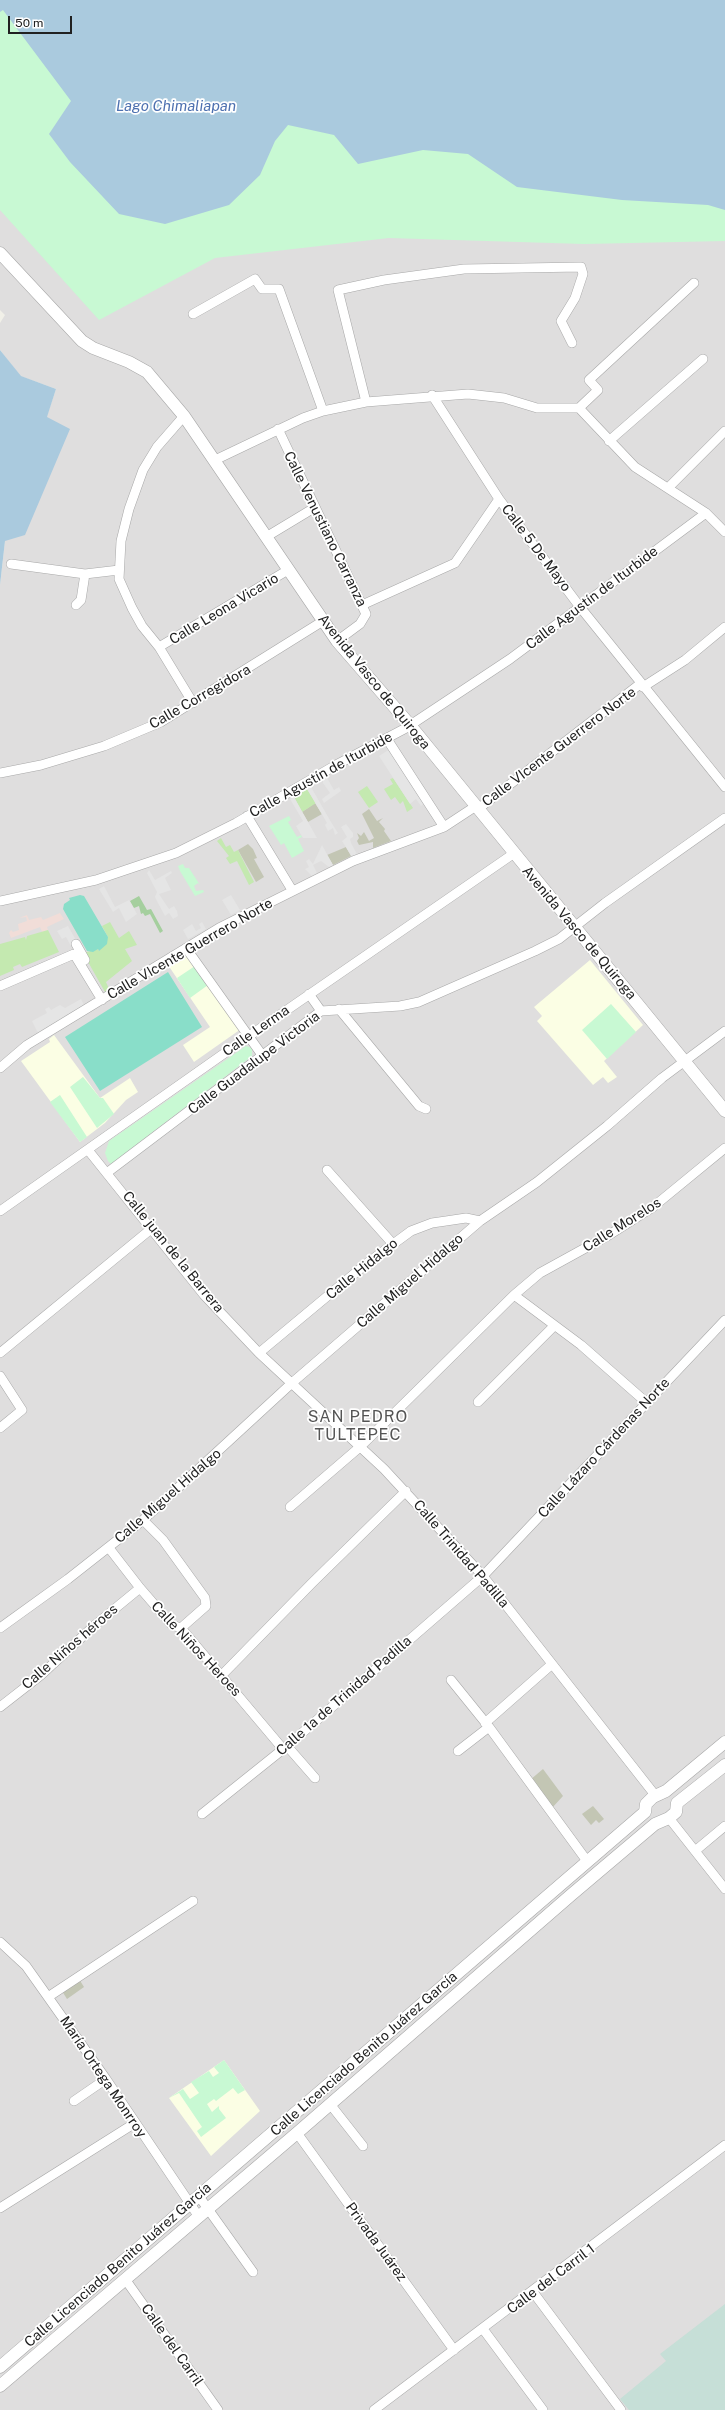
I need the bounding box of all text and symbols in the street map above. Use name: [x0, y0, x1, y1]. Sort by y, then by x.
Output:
scale bar: [10, 8, 74, 34]
text: 50 m: [15, 16, 43, 30]
water label: Lago Chimaliapan: [116, 97, 236, 115]
street label: Calle Venustiano Carranza: [280, 449, 370, 609]
street label: Calle 5 De Mayo: [498, 501, 574, 595]
street label: Calle Agustín de Iturbide: [523, 543, 661, 653]
street label: Calle Leona Vicario: [166, 570, 282, 648]
street label: Avenida Vasco de Quiroga: [314, 611, 434, 753]
street label: Calle Corregidora: [146, 661, 254, 733]
street label: Calle VIcente Guerrero Norte: [479, 684, 639, 810]
street label: Calle Agustín de Iturbide: [247, 729, 395, 821]
street label: Avenida Vasco de Quiroga: [518, 863, 640, 1003]
street label: Calle VIcente Guerrero Norte: [104, 895, 276, 1003]
street label: Calle Lerma: [219, 1002, 293, 1060]
street label: Calle Guadalupe Victoria: [185, 1008, 323, 1118]
street label: Calle juan de la Barrera: [119, 1188, 227, 1316]
street label: Calle Morelos: [580, 1194, 664, 1256]
street label: Calle Miguel Hidalgo: [353, 1230, 467, 1332]
street label: Calle Hidalgo: [323, 1235, 401, 1303]
street label: Calle Lázaro Cárdenas Norte: [535, 1375, 673, 1521]
district label: SAN PEDRO TULTEPEC: [308, 1407, 408, 1445]
street label: Calle Miguel Hidalgo: [111, 1445, 225, 1547]
street label: Calle Trinidad Padilla: [410, 1497, 512, 1611]
street label: Calle Niños Heroes: [148, 1598, 244, 1700]
street label: Calle Niños héroes: [19, 1601, 121, 1693]
street label: Calle 1a de Trinidad Padilla: [273, 1633, 415, 1759]
street label: Calle Licenciado Benito Juárez García: [267, 1968, 461, 2140]
street label: María Ortega Monrroy: [56, 2013, 150, 2141]
street label: Calle Licenciado Benito Juárez García: [21, 2179, 215, 2351]
street label: Privada Juárez: [342, 2199, 410, 2285]
street label: Calle del Carril 1: [504, 2241, 598, 2317]
street label: Calle del Carril: [137, 2301, 207, 2389]

